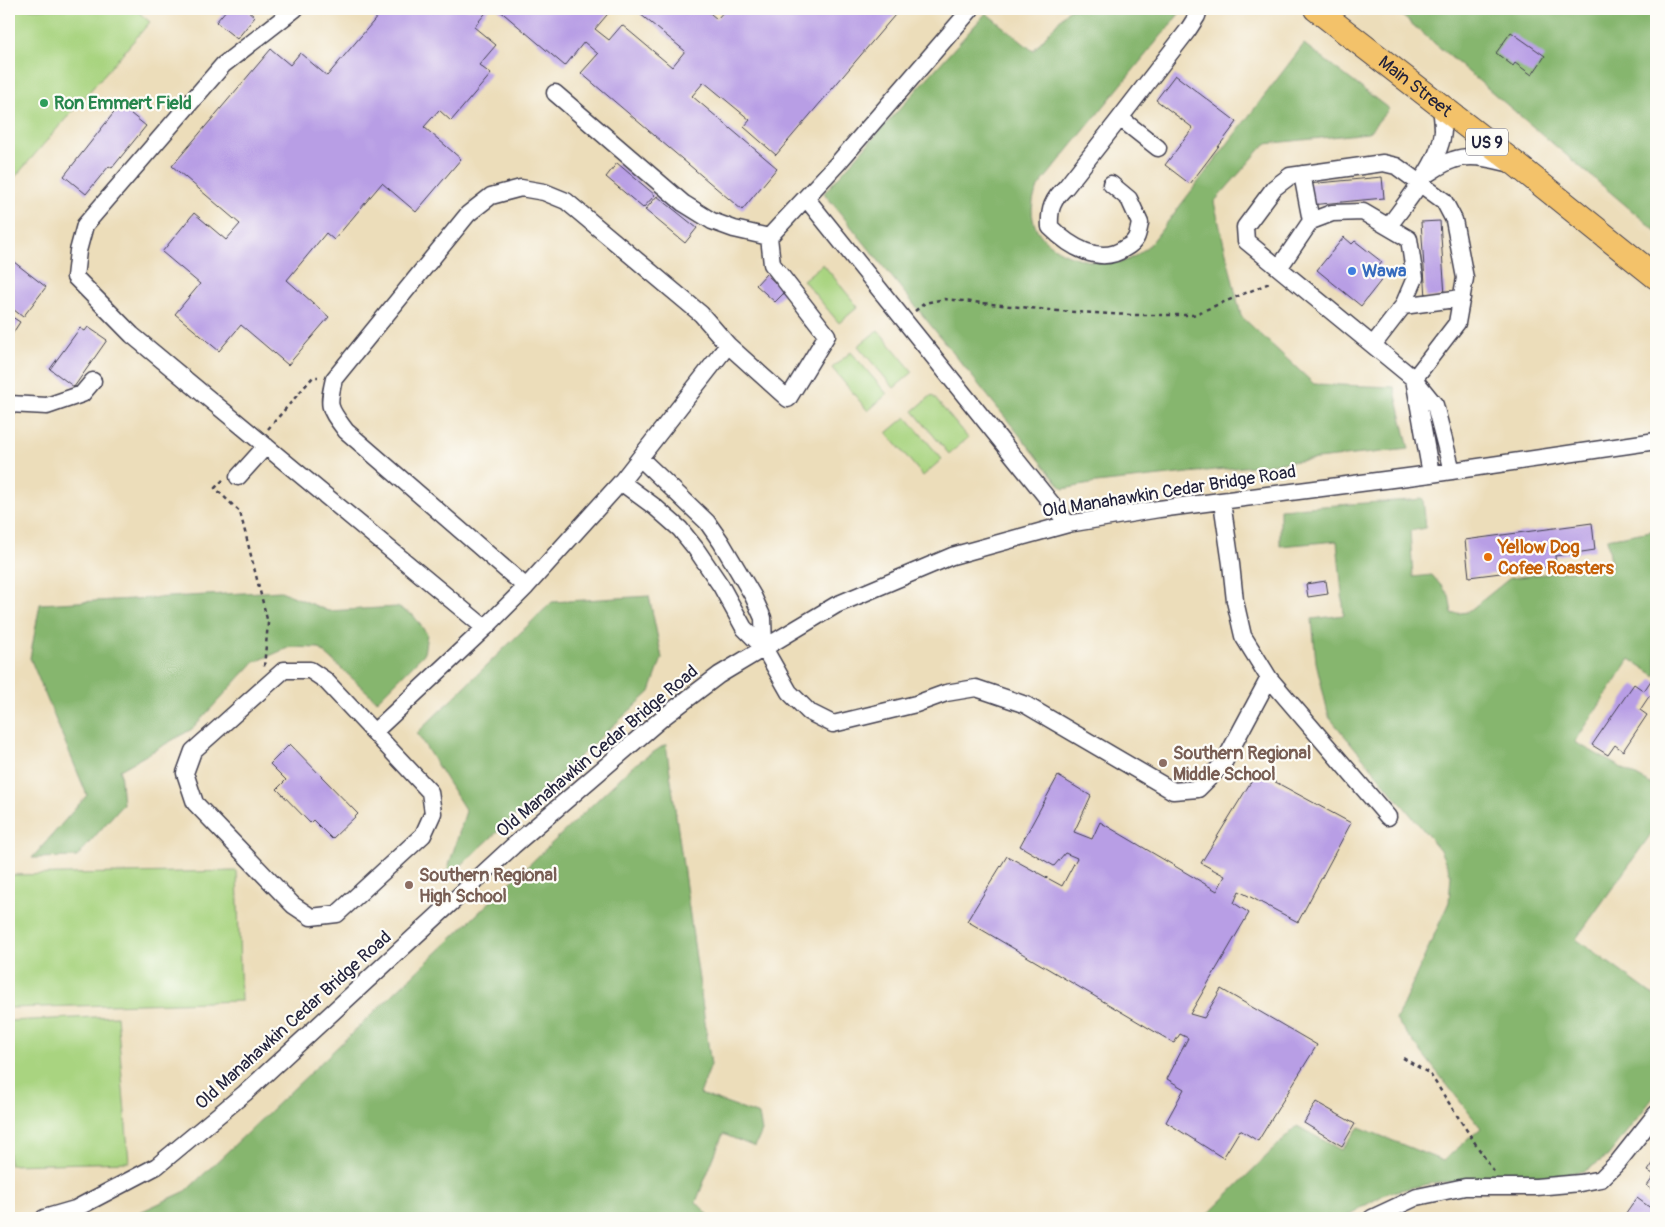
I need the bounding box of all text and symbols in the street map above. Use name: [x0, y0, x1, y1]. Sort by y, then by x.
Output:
street label: Main Street: [1374, 51, 1457, 123]
place label: Ron Emmert Field: [54, 92, 192, 115]
marker: Ron Emmert Field: [38, 97, 50, 109]
road number: US 9: [1466, 128, 1508, 156]
place label: Wawa: [1362, 260, 1407, 283]
marker: Wawa: [1346, 265, 1358, 277]
street label: Old Manahawkin Cedar Bridge Road: [1041, 460, 1298, 523]
place label: Yellow Dog Cofee Roasters: [1497, 536, 1615, 580]
marker: Yellow Dog Cofee Roasters: [1482, 551, 1494, 563]
street label: Old Manahawkin Cedar Bridge Road: [492, 660, 703, 843]
place label: Southern Regional Middle School: [1173, 742, 1311, 786]
marker: Southern Regional Middle School: [1157, 757, 1169, 769]
place label: Southern Regional High School: [419, 864, 557, 908]
marker: Southern Regional High School: [403, 879, 415, 891]
street label: Old Manahawkin Cedar Bridge Road: [190, 926, 396, 1115]

